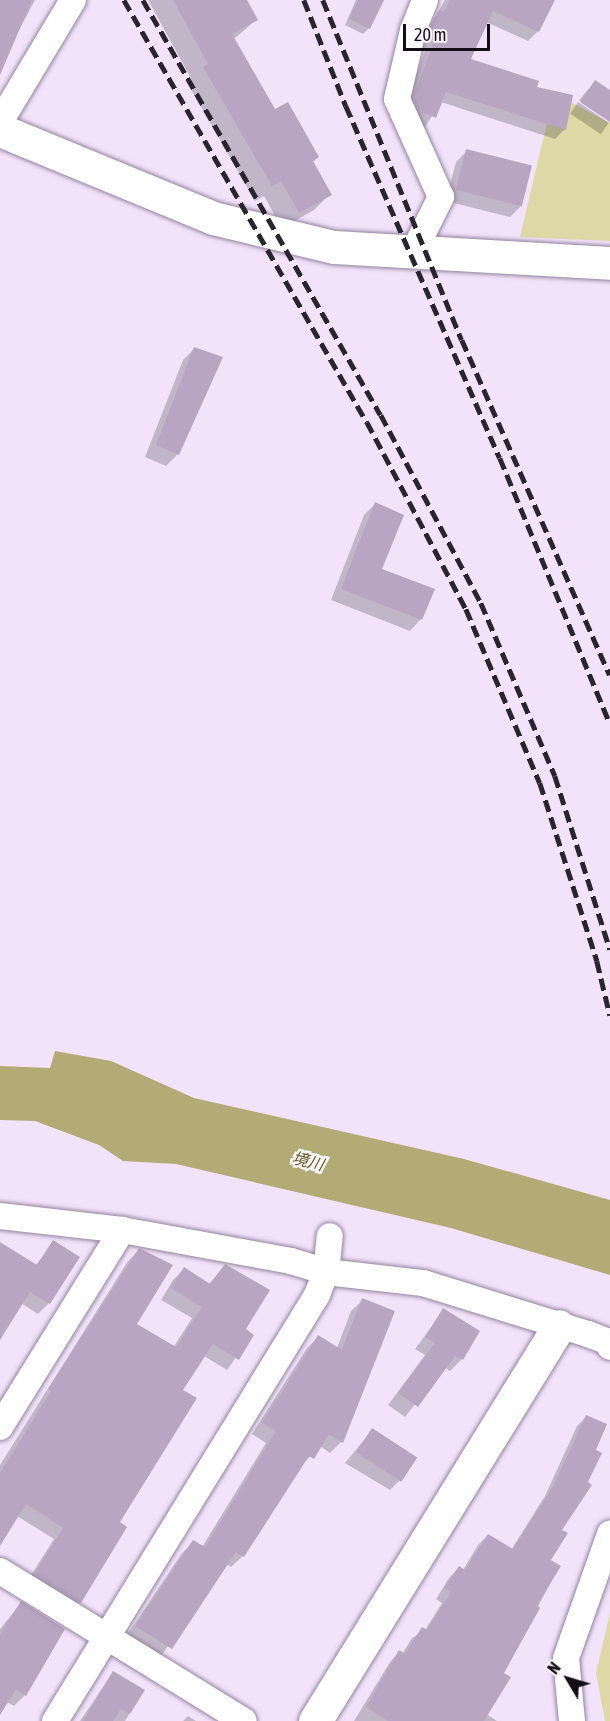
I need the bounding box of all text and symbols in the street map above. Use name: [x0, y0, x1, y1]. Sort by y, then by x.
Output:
scale bar: [406, 12, 493, 50]
text: 20 m: [414, 24, 446, 45]
water label: 境川: [290, 1148, 326, 1174]
north arrow: [538, 1649, 598, 1709]
text: N: [544, 1659, 564, 1677]

